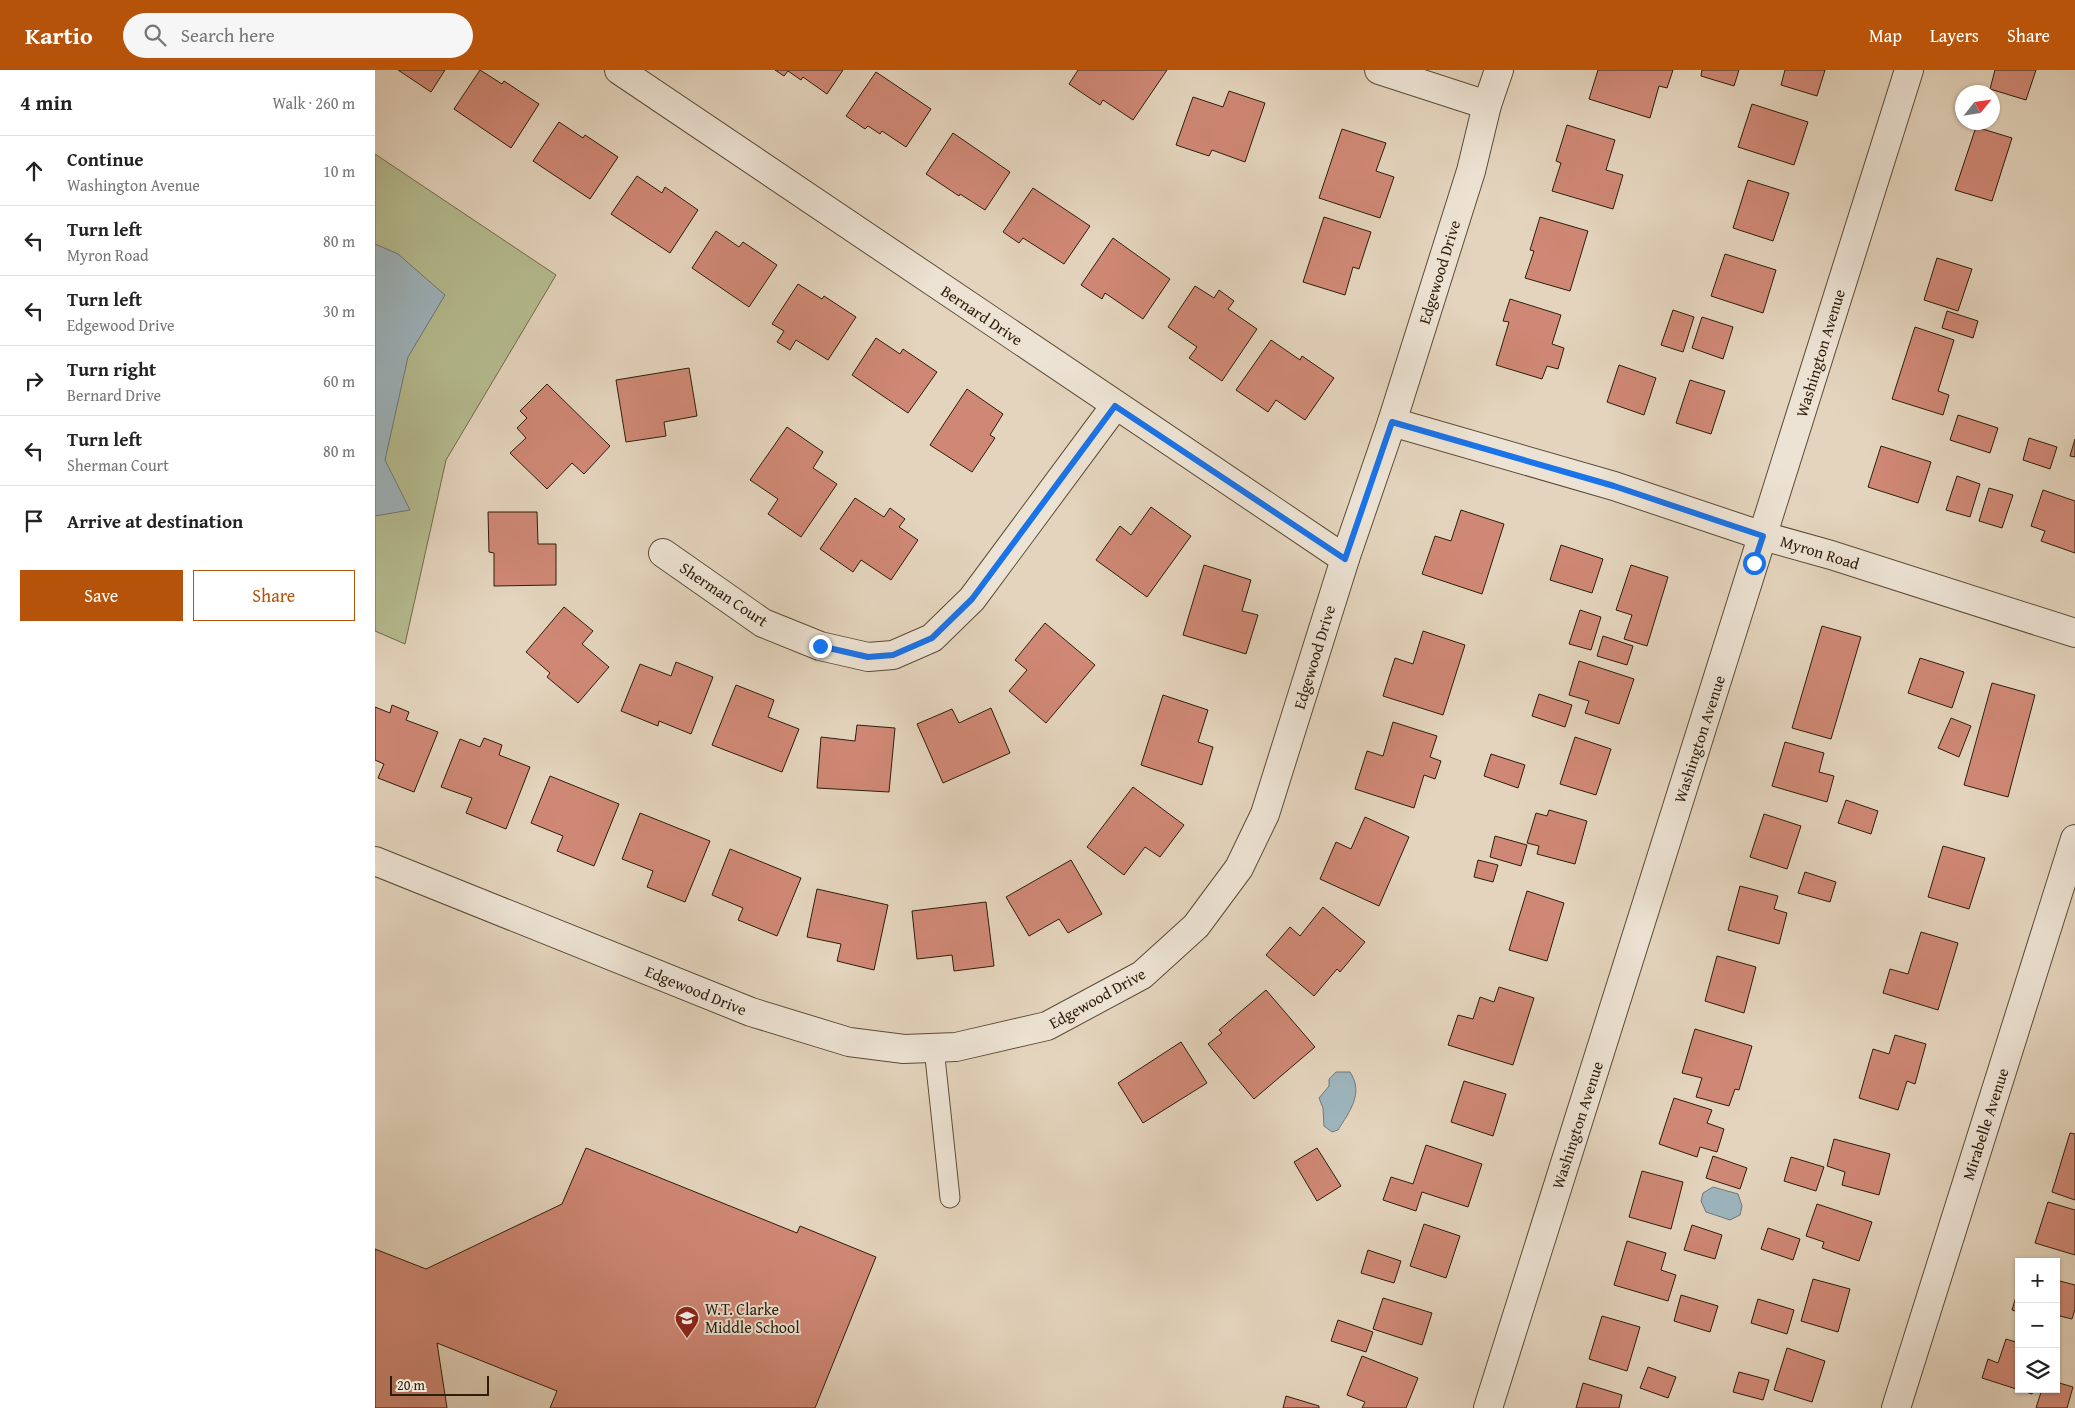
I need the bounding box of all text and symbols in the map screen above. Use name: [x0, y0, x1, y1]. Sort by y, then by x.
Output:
search box: [123, 13, 473, 58]
text: Kartio: [25, 18, 93, 53]
icon: search: [141, 21, 169, 49]
text: Search here: [181, 21, 275, 49]
text: Map: [1869, 22, 1902, 49]
text: Layers: [1930, 22, 1979, 49]
text: Share: [2007, 22, 2050, 49]
north arrow: [1955, 85, 2000, 130]
text: 4 min: [20, 87, 72, 118]
text: Walk · 260 m: [272, 91, 355, 115]
text: Continue: [67, 145, 144, 173]
icon: ahead: [20, 157, 48, 185]
text: 10 m: [323, 159, 355, 183]
text: Washington Avenue: [67, 173, 200, 197]
text: Turn left: [67, 215, 142, 243]
street label: Edgewood Drive: [1412, 217, 1466, 327]
icon: left: [20, 227, 48, 255]
text: 80 m: [323, 229, 355, 253]
text: Myron Road: [67, 243, 149, 267]
street label: Bernard Drive: [936, 279, 1028, 351]
text: Turn left: [67, 285, 142, 313]
street label: Washington Avenue: [1789, 286, 1851, 420]
icon: left: [20, 297, 48, 325]
text: 30 m: [323, 299, 355, 323]
text: Edgewood Drive: [67, 313, 175, 337]
text: Turn right: [67, 355, 156, 383]
icon: right: [20, 367, 48, 395]
text: 60 m: [323, 369, 355, 393]
text: Bernard Drive: [67, 383, 161, 407]
text: Turn left: [67, 425, 142, 453]
icon: left: [20, 437, 48, 465]
text: 80 m: [323, 439, 355, 463]
text: Sherman Court: [67, 453, 169, 477]
icon: arrive: [20, 507, 48, 535]
text: Arrive at destination: [67, 507, 243, 535]
street label: Myron Road: [1777, 529, 1863, 576]
route start: [1743, 552, 1766, 575]
street label: Sherman Court: [675, 556, 773, 633]
button: Save: [20, 570, 183, 621]
button: Share: [193, 570, 355, 621]
street label: Edgewood Drive: [1287, 602, 1341, 712]
route end: [809, 635, 832, 658]
street label: Washington Avenue: [1667, 672, 1731, 806]
street label: Edgewood Drive: [642, 959, 750, 1021]
street label: Edgewood Drive: [1044, 961, 1150, 1035]
street label: Washington Avenue: [1545, 1058, 1609, 1192]
street label: Mirabelle Avenue: [1956, 1065, 2014, 1183]
map controls: [2015, 1258, 2060, 1393]
button: +: [2015, 1258, 2060, 1303]
place label: W.T. Clarke Middle School: [705, 1297, 800, 1339]
button: −: [2015, 1303, 2060, 1348]
school or university icon: W.T. Clarke Middle School: [674, 1305, 700, 1339]
button: layers: [2015, 1348, 2060, 1393]
scale bar: [390, 1373, 489, 1396]
text: 20 m: [397, 1375, 425, 1395]

